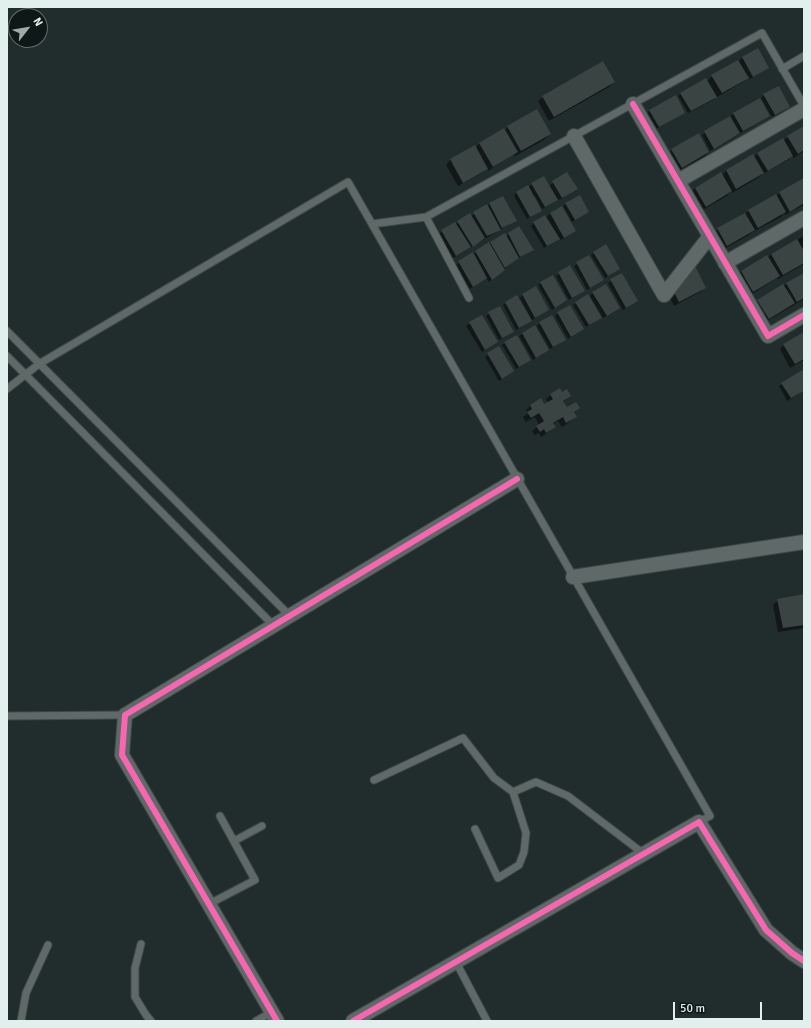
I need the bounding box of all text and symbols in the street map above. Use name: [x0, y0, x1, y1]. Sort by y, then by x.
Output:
north arrow: [8, 8, 48, 48]
text: N: [30, 15, 45, 29]
scale bar: [675, 994, 764, 1020]
text: 50 m: [680, 1001, 705, 1016]

